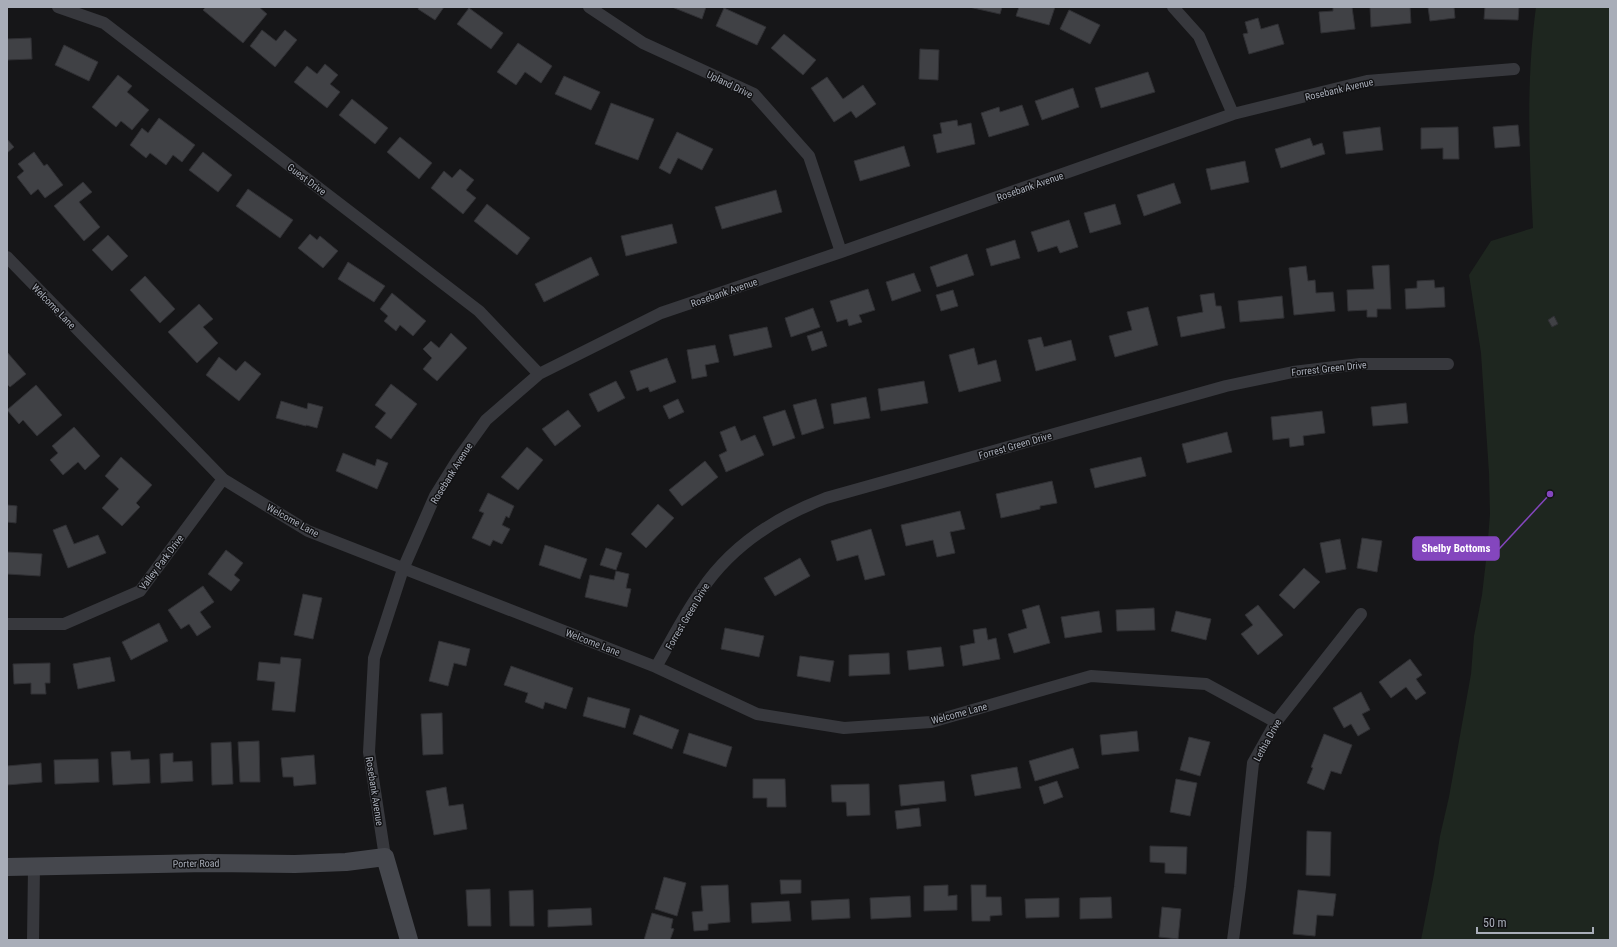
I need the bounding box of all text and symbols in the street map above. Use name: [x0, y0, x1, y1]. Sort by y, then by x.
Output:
street label: Upland Drive: [705, 69, 755, 100]
street label: Rosebank Avenue: [1304, 76, 1375, 103]
street label: Guest Drive: [285, 161, 328, 198]
street label: Rosebank Avenue: [995, 170, 1065, 203]
street label: Rosebank Avenue: [689, 276, 759, 309]
street label: Welcome Lane: [30, 282, 78, 331]
street label: Forrest Green Drive: [1291, 359, 1368, 378]
street label: Forrest Green Drive: [977, 430, 1053, 461]
street label: Rosebank Avenue: [428, 441, 475, 506]
street label: Welcome Lane: [265, 502, 321, 539]
street label: Valley Park Drive: [137, 532, 186, 592]
callout: Shelby Bottoms: [1413, 537, 1499, 560]
text: Shelby Bottoms: [1421, 542, 1491, 555]
street label: Forrest Green Drive: [663, 581, 712, 651]
street label: Welcome Lane: [564, 627, 622, 658]
street label: Welcome Lane: [930, 701, 989, 726]
street label: Lethia Drive: [1251, 717, 1284, 763]
street label: Rosebank Avenue: [364, 756, 385, 827]
street label: Porter Road: [172, 858, 220, 869]
scale bar: [1477, 909, 1593, 935]
text: 50 m: [1483, 916, 1507, 930]

